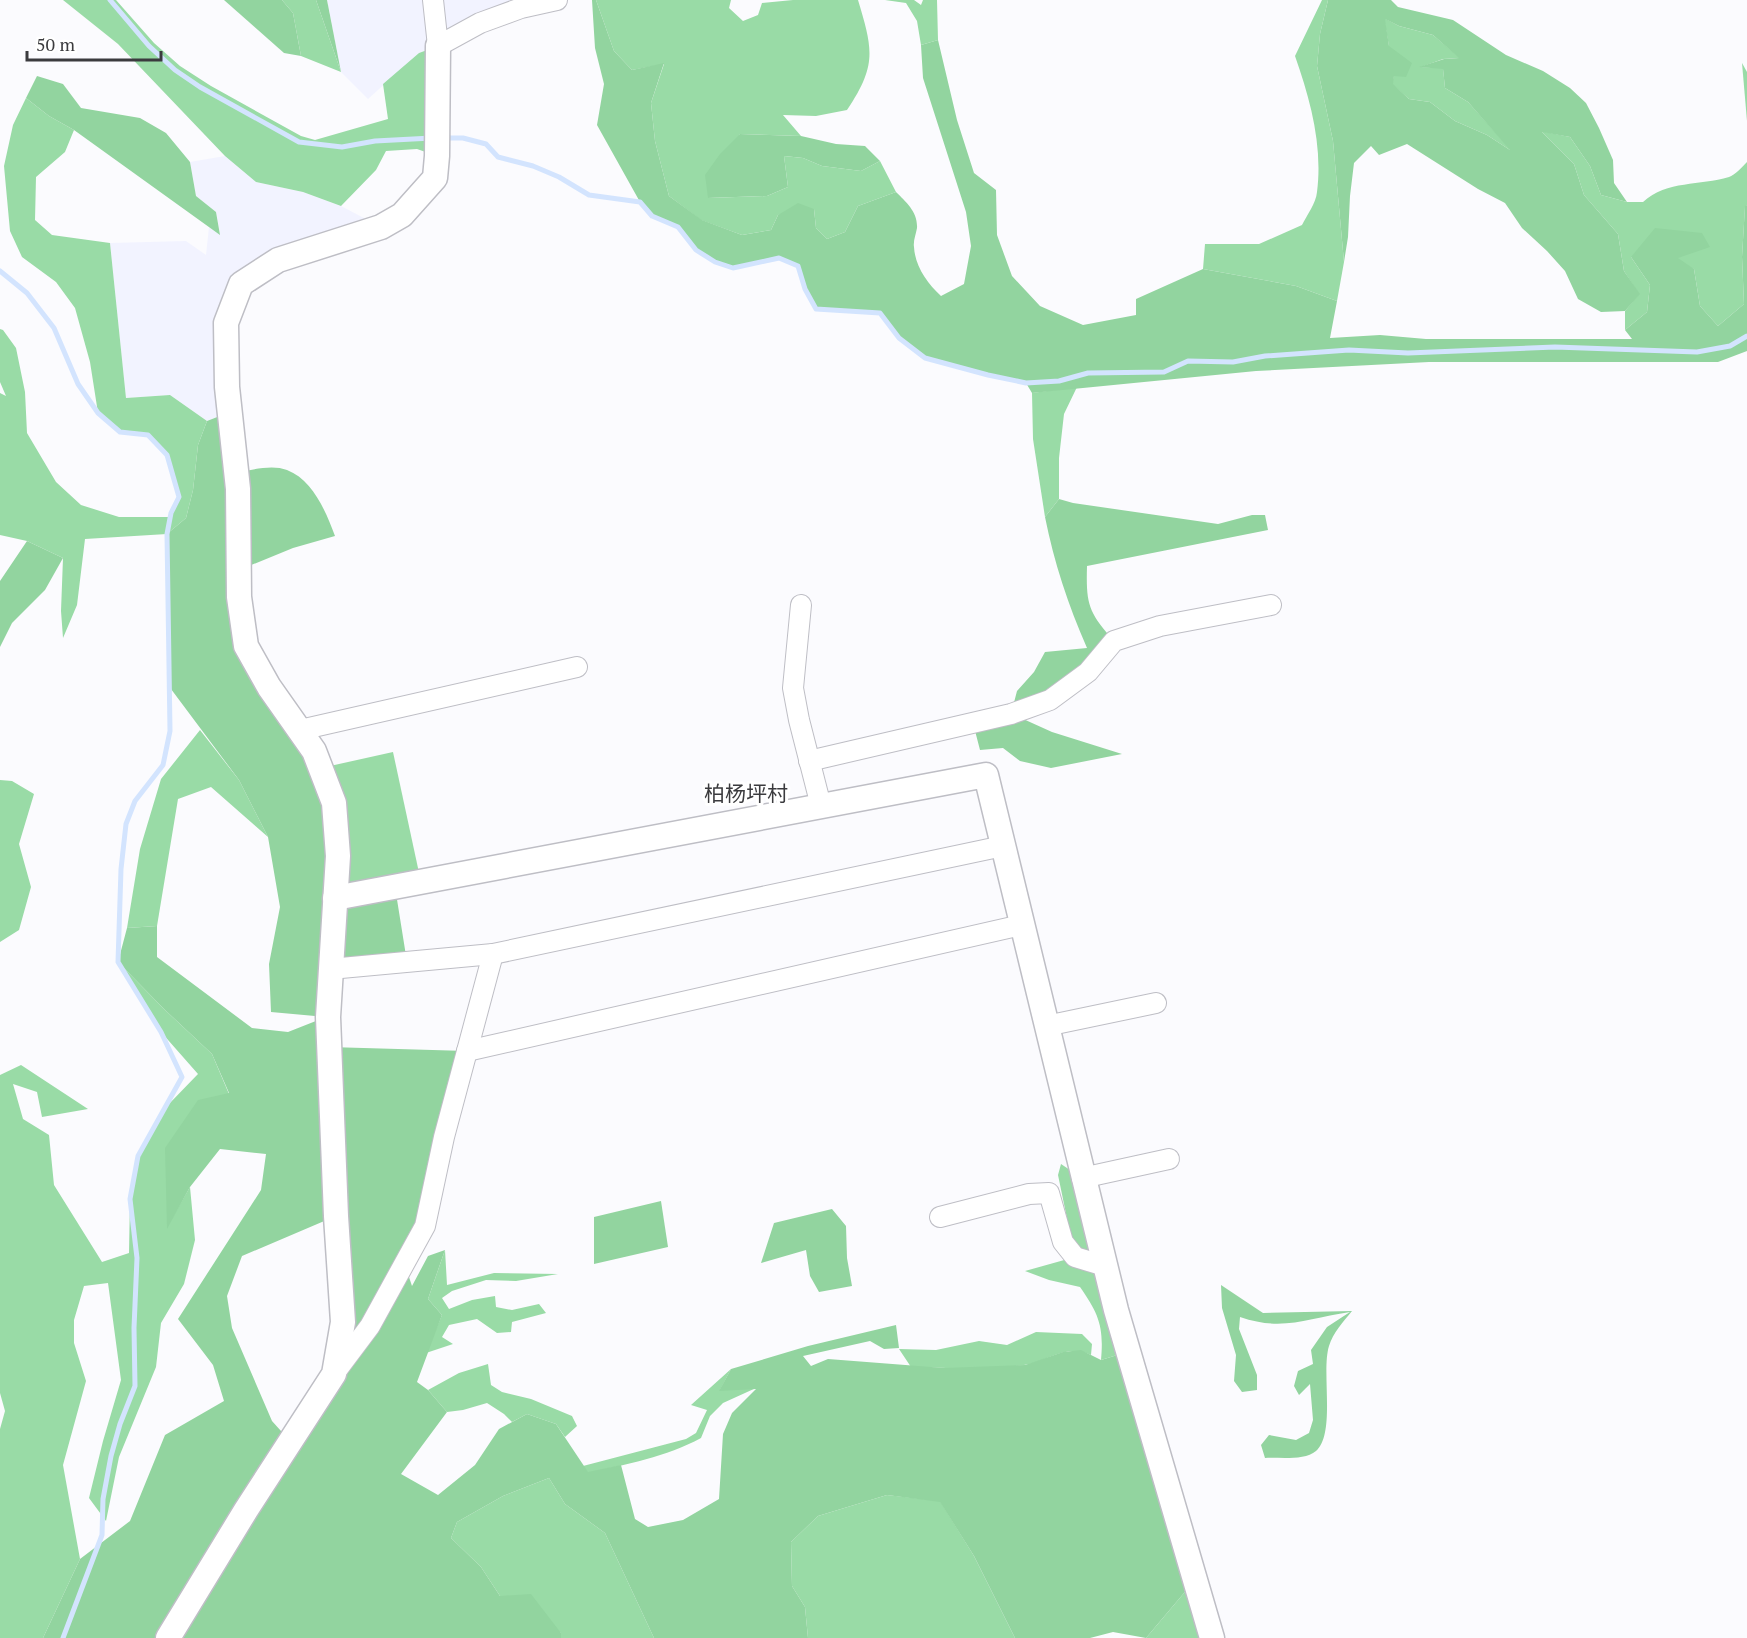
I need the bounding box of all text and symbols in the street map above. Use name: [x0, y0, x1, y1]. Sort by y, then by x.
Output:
scale bar: [27, 24, 160, 62]
text: 50 m: [36, 32, 76, 56]
district label: 柏杨坪村: [704, 779, 788, 807]

